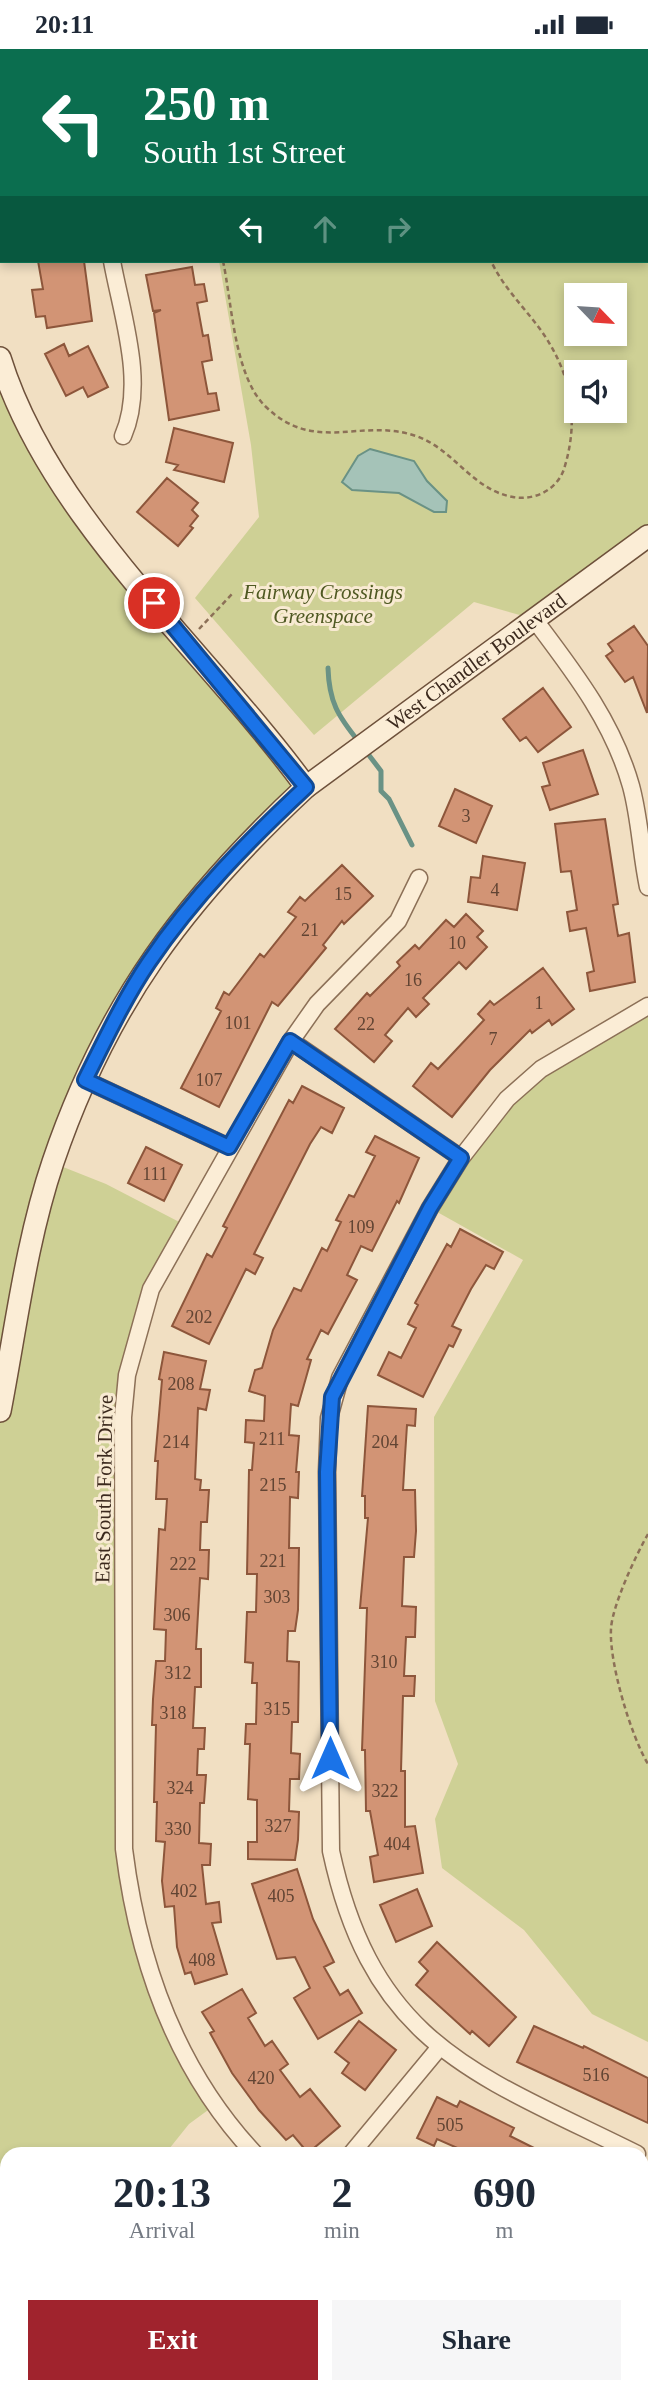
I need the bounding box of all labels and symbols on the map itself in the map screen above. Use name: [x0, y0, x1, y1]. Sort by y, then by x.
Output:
north arrow: [564, 283, 626, 347]
pin: [124, 573, 184, 633]
park label: Fairway Crossings Greenspace: [242, 580, 403, 628]
street label: West Chandler Boulevard: [382, 588, 571, 736]
house number: 3: [462, 806, 471, 826]
house number: 4: [491, 880, 500, 900]
house number: 15: [334, 884, 352, 904]
house number: 21: [301, 920, 319, 940]
house number: 10: [448, 933, 466, 953]
house number: 16: [404, 970, 422, 990]
house number: 1: [535, 993, 544, 1013]
house number: 101: [225, 1013, 252, 1033]
house number: 22: [357, 1014, 375, 1034]
house number: 7: [489, 1029, 498, 1049]
house number: 107: [196, 1070, 223, 1090]
house number: 111: [142, 1164, 168, 1184]
house number: 109: [348, 1217, 375, 1237]
house number: 202: [186, 1307, 213, 1327]
house number: 208: [168, 1374, 195, 1394]
street label: East South Fork Drive: [90, 1395, 118, 1583]
house number: 211: [259, 1429, 285, 1449]
house number: 214: [163, 1432, 190, 1452]
house number: 204: [372, 1432, 399, 1452]
house number: 215: [260, 1475, 287, 1495]
house number: 221: [260, 1551, 287, 1571]
house number: 222: [170, 1554, 197, 1574]
house number: 303: [264, 1587, 291, 1607]
house number: 306: [164, 1605, 191, 1625]
house number: 310: [371, 1652, 398, 1672]
house number: 312: [165, 1663, 192, 1683]
house number: 315: [264, 1699, 291, 1719]
house number: 318: [160, 1703, 187, 1723]
position arrow: [293, 1721, 367, 1795]
house number: 324: [167, 1778, 194, 1798]
house number: 322: [372, 1781, 399, 1801]
house number: 327: [265, 1816, 292, 1836]
house number: 330: [165, 1819, 192, 1839]
house number: 404: [384, 1834, 411, 1854]
house number: 402: [171, 1881, 198, 1901]
house number: 405: [268, 1886, 295, 1906]
house number: 408: [189, 1950, 216, 1970]
house number: 516: [583, 2065, 610, 2085]
house number: 420: [248, 2068, 275, 2088]
house number: 505: [437, 2115, 464, 2135]

